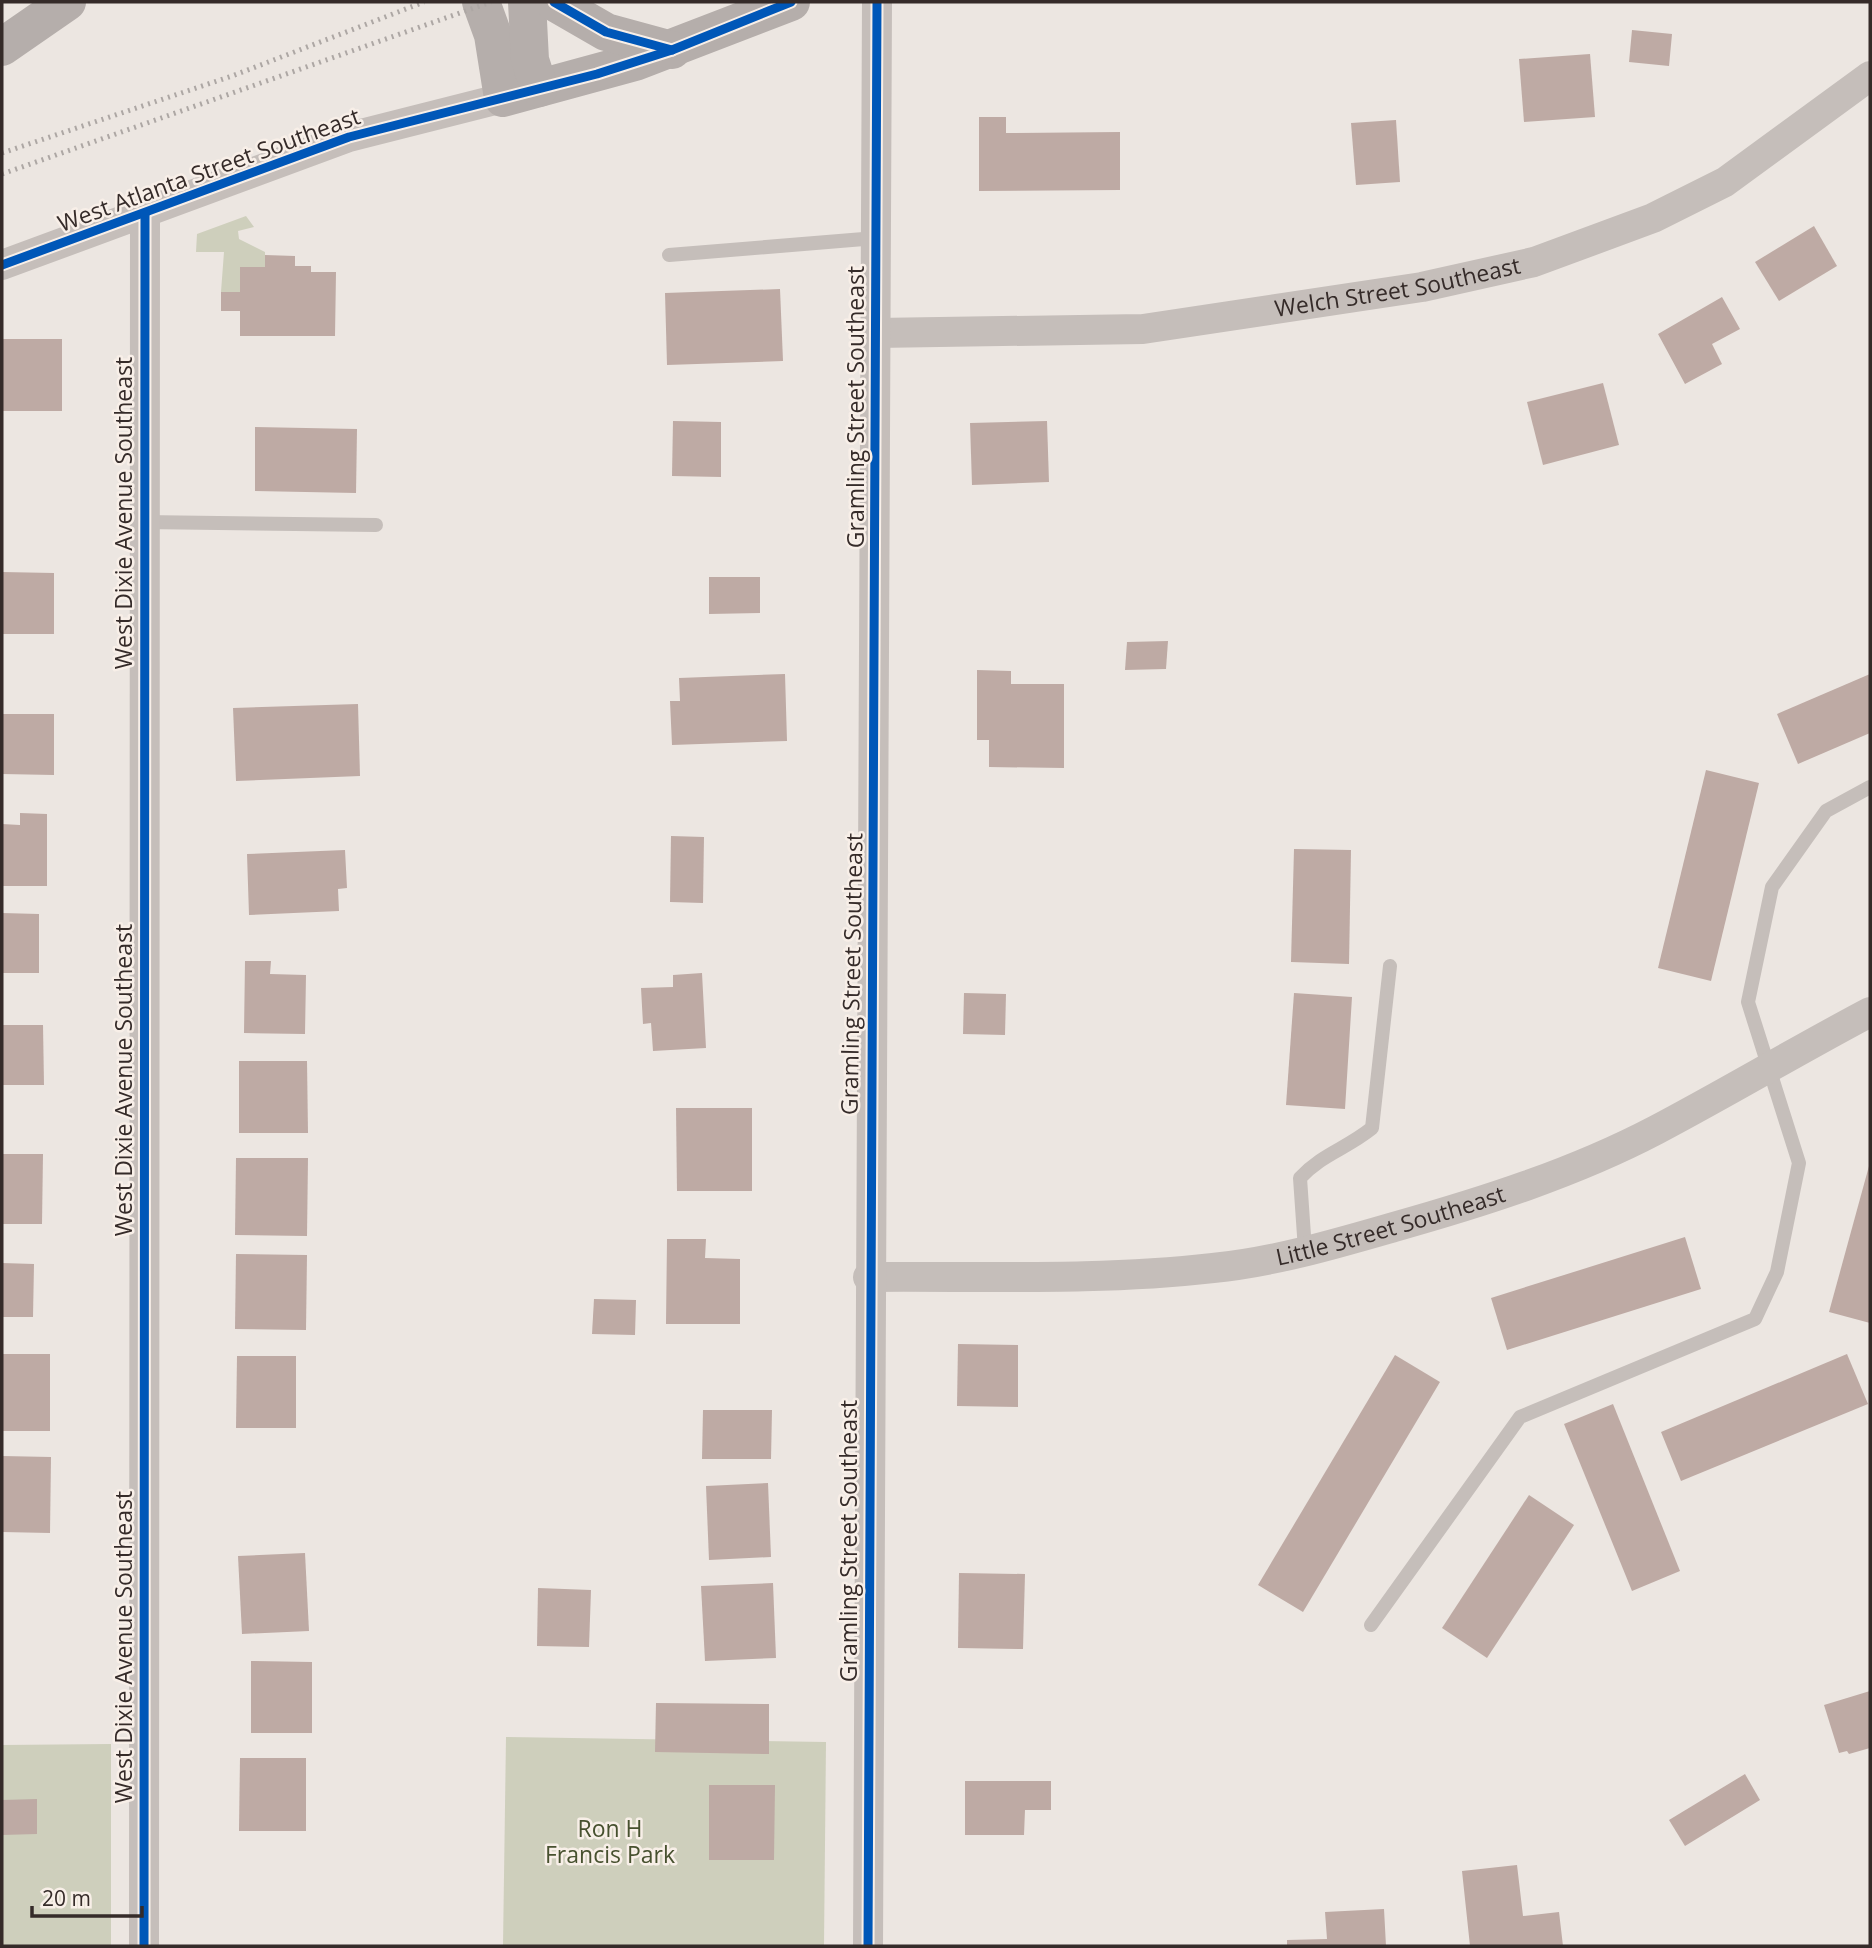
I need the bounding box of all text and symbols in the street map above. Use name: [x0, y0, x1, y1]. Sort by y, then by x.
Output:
street label: West Atlanta Street Southeast: [53, 99, 364, 239]
street label: Welch Street Southeast: [1272, 249, 1523, 324]
street label: Gramling Street Southeast: [839, 266, 871, 548]
street label: West Dixie Avenue Southeast: [107, 357, 139, 669]
street label: Gramling Street Southeast: [833, 833, 869, 1115]
street label: West Dixie Avenue Southeast: [107, 924, 139, 1236]
street label: Little Street Southeast: [1273, 1177, 1509, 1273]
street label: Gramling Street Southeast: [832, 1400, 864, 1682]
street label: West Dixie Avenue Southeast: [107, 1491, 139, 1803]
park label: Ron H Francis Park: [545, 1812, 675, 1870]
scale bar: [32, 1874, 142, 1918]
text: 20 m: [42, 1884, 91, 1912]

